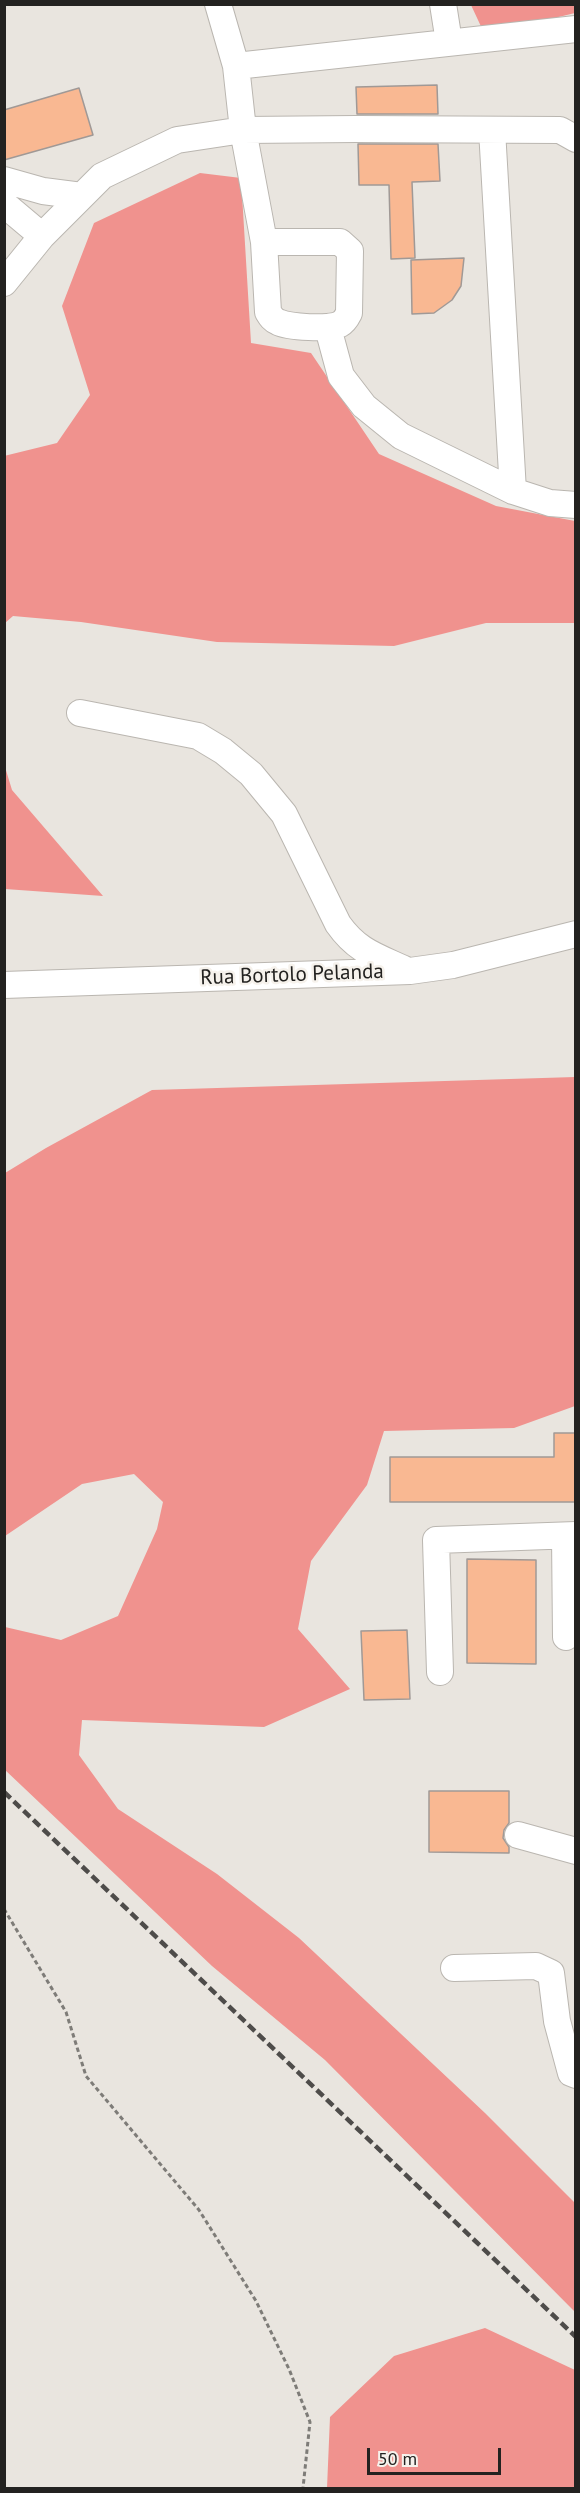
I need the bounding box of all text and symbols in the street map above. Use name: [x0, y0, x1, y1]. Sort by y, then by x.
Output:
street label: Rua Bortolo Pelanda: [200, 959, 384, 991]
scale bar: [370, 2436, 504, 2474]
text: 50 m: [378, 2447, 417, 2470]

